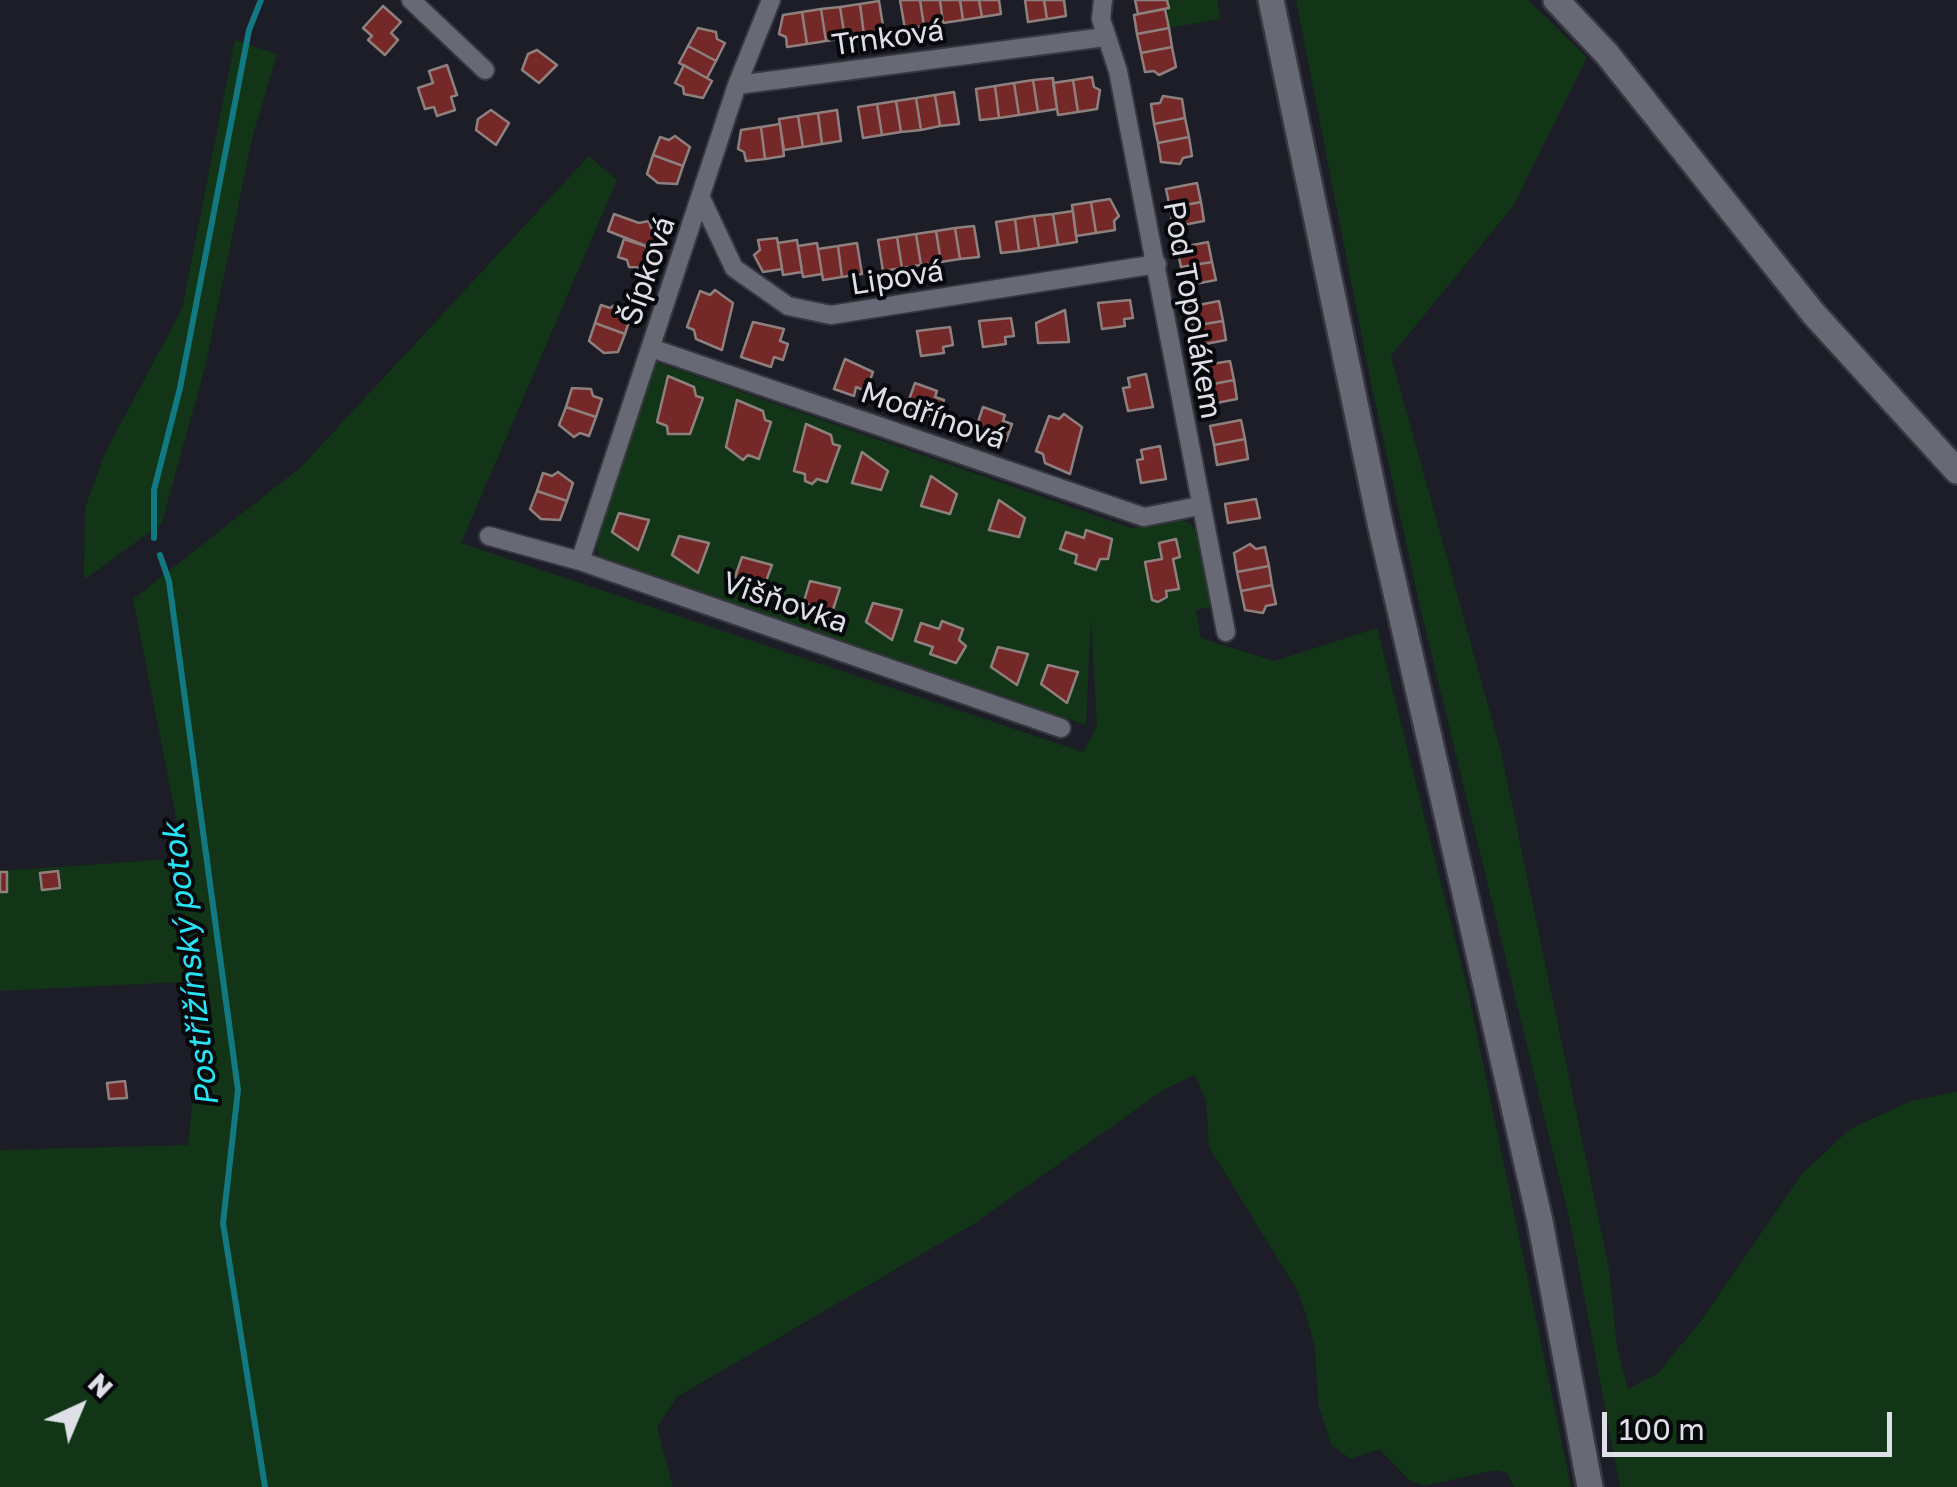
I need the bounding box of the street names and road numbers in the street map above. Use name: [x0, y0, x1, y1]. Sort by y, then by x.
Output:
street label: Trnková: [830, 12, 946, 64]
street label: Pod Topolákem: [1155, 198, 1229, 422]
street label: Šípková: [613, 212, 683, 330]
street label: Lipová: [848, 253, 946, 303]
street label: Modřínová: [856, 374, 1010, 458]
street label: Višňovka: [718, 565, 852, 641]

